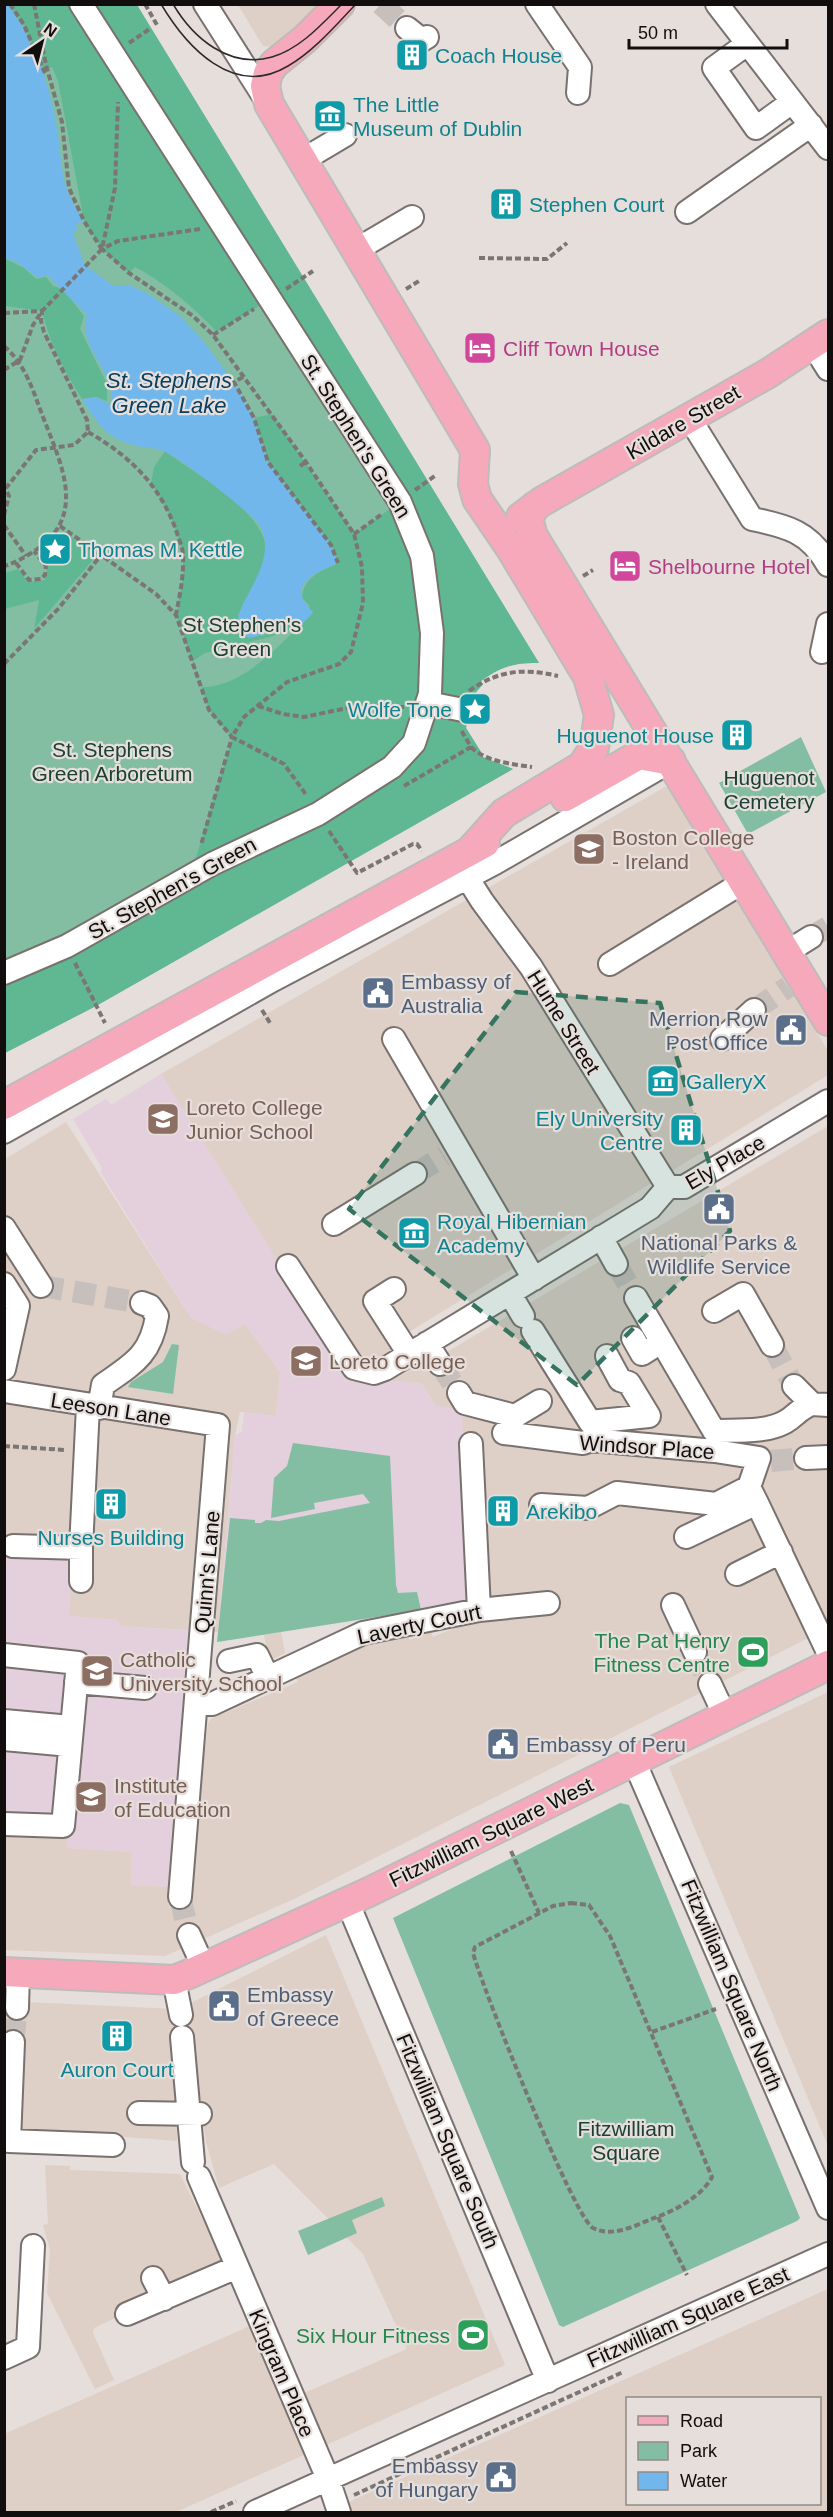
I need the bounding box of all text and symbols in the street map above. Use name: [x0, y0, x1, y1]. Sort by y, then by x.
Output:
north arrow: [12, 12, 72, 72]
scale bar: [629, 12, 786, 50]
text: N: [41, 20, 60, 40]
text: 50 m: [638, 23, 678, 43]
building icon: Coach House: [394, 37, 430, 73]
place label: Coach House: [435, 44, 562, 67]
place label: The Little Museum of Dublin: [353, 93, 522, 140]
museum icon: The Little Museum of Dublin: [312, 98, 348, 134]
building icon: Stephen Court: [488, 186, 524, 222]
place label: Stephen Court: [529, 193, 665, 216]
hotel icon: Cliff Town House: [462, 330, 498, 366]
place label: Cliff Town House: [503, 337, 660, 360]
street label: St. Stephen's Green: [296, 350, 416, 522]
water label: St. Stephens Green Lake: [106, 368, 232, 418]
street label: Kildare Street: [622, 380, 744, 464]
place icon: Thomas M. Kettle: [37, 531, 73, 567]
place label: Thomas M. Kettle: [78, 538, 243, 561]
hotel icon: Shelbourne Hotel: [607, 548, 643, 584]
place label: Shelbourne Hotel: [648, 555, 810, 578]
park label: St Stephen's Green: [183, 613, 301, 660]
place icon: Wolfe Tone: [457, 691, 493, 727]
place label: Wolfe Tone: [348, 698, 452, 721]
building icon: Huguenot House: [719, 717, 755, 753]
place label: Huguenot House: [556, 724, 714, 747]
park label: St. Stephens Green Arboretum: [31, 738, 193, 785]
park label: Huguenot Cemetery: [723, 766, 815, 813]
place label: Boston College - Ireland: [612, 826, 754, 873]
school or university icon: Boston College - Ireland: [571, 831, 607, 867]
street label: St. Stephen's Green: [84, 832, 260, 944]
street label: Hume Street: [523, 966, 605, 1078]
place label: Embassy of Australia: [401, 970, 511, 1017]
public building icon: Embassy of Australia: [360, 975, 396, 1011]
place label: Merrion Row Post Office: [649, 1007, 769, 1054]
public building icon: Merrion Row Post Office: [773, 1012, 809, 1048]
museum icon: GalleryX: [645, 1063, 681, 1099]
place label: GalleryX: [686, 1070, 767, 1093]
place label: Loreto College Junior School: [186, 1096, 323, 1143]
school or university icon: Loreto College Junior School: [145, 1101, 181, 1137]
place label: Ely University Centre: [536, 1107, 663, 1154]
building icon: Ely University Centre: [668, 1112, 704, 1148]
street label: Ely Place: [681, 1130, 769, 1194]
public building icon: National Parks & Wildlife Service: [701, 1191, 737, 1227]
place label: Royal Hibernian Academy: [437, 1210, 586, 1257]
museum icon: Royal Hibernian Academy: [396, 1215, 432, 1251]
place label: National Parks & Wildlife Service: [641, 1231, 797, 1278]
school or university icon: Loreto College: [288, 1343, 324, 1379]
place label: Loreto College: [329, 1350, 466, 1373]
street label: Leeson Lane: [49, 1388, 173, 1430]
street label: Windsor Place: [579, 1431, 715, 1463]
building icon: Nurses Building: [93, 1486, 129, 1522]
building icon: Arekibo: [485, 1493, 521, 1529]
place label: Arekibo: [526, 1500, 597, 1523]
street label: Quinn's Lane: [190, 1510, 224, 1634]
place label: Nurses Building: [37, 1526, 185, 1549]
street label: Laverty Court: [355, 1600, 483, 1648]
place label: The Pat Henry Fitness Centre: [593, 1629, 730, 1676]
sports icon: The Pat Henry Fitness Centre: [735, 1634, 771, 1670]
place label: Catholic University School: [120, 1648, 282, 1695]
school or university icon: Catholic University School: [79, 1653, 115, 1689]
public building icon: Embassy of Peru: [485, 1726, 521, 1762]
place label: Embassy of Peru: [526, 1733, 686, 1756]
street label: Fitzwilliam Square West: [385, 1773, 597, 1891]
place label: Institute of Education: [114, 1774, 231, 1821]
school or university icon: Institute of Education: [73, 1779, 109, 1815]
street label: Fitzwilliam Square North: [677, 1876, 787, 2094]
place label: Embassy of Greece: [247, 1983, 339, 2030]
public building icon: Embassy of Greece: [206, 1988, 242, 2024]
building icon: Auron Court: [99, 2018, 135, 2054]
street label: Fitzwilliam Square South: [392, 2030, 504, 2252]
place label: Auron Court: [60, 2058, 174, 2081]
park label: Fitzwilliam Square: [578, 2117, 674, 2164]
street label: Fitzwilliam Square East: [584, 2262, 793, 2372]
street label: Kingram Place: [245, 2306, 319, 2440]
sports icon: Six Hour Fitness: [455, 2317, 491, 2353]
place label: Six Hour Fitness: [296, 2324, 450, 2347]
legend: [626, 2397, 821, 2505]
text: Road: [680, 2411, 723, 2431]
text: Park: [680, 2441, 718, 2461]
place label: Embassy of Hungary: [375, 2454, 478, 2501]
public building icon: Embassy of Hungary: [483, 2459, 519, 2495]
text: Water: [680, 2471, 727, 2491]

